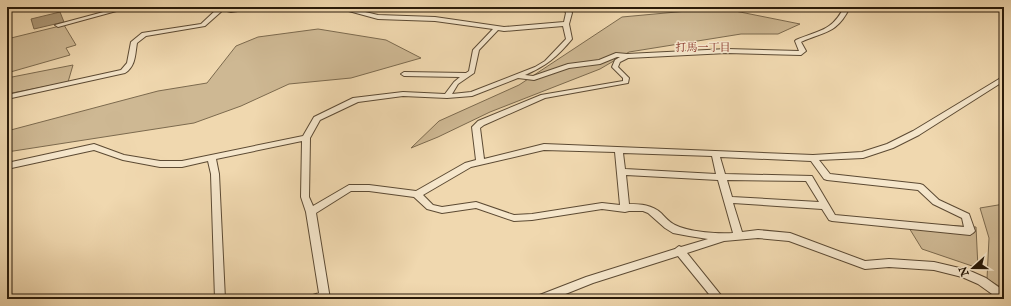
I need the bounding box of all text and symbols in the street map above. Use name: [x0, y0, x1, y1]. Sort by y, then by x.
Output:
district label: 打馬一丁目: [676, 41, 731, 55]
north arrow: [953, 248, 993, 288]
text: N: [956, 264, 973, 279]

